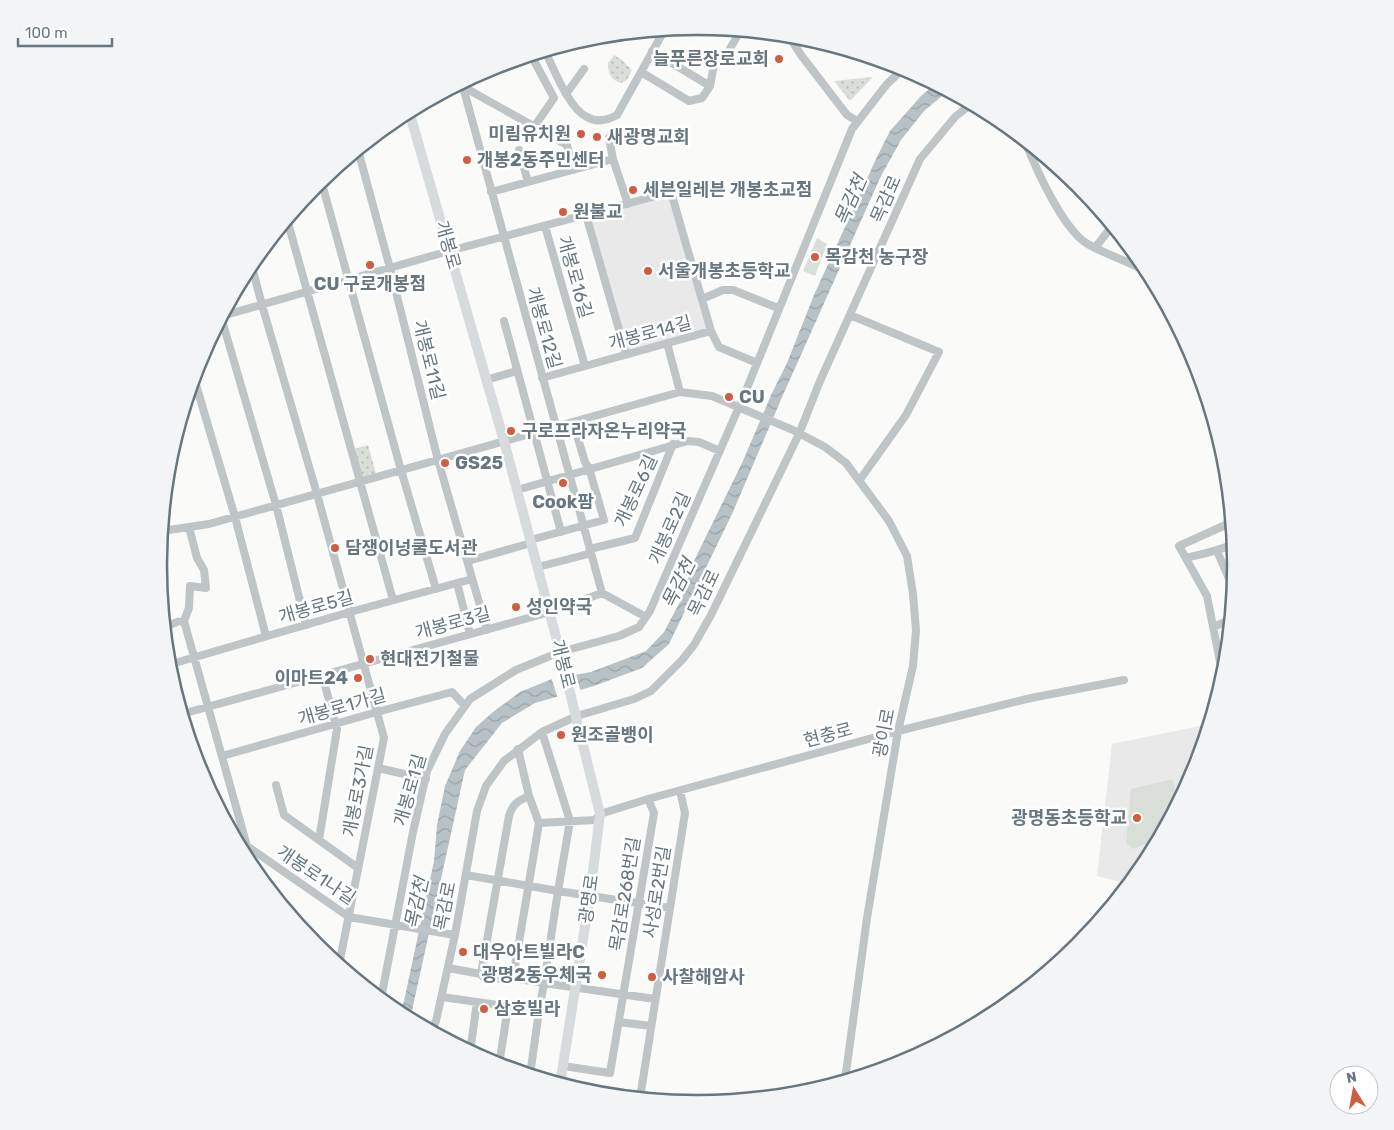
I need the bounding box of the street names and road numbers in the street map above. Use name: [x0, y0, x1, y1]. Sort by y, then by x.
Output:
street label: 목감로: [866, 172, 906, 226]
street label: 개봉로: [431, 218, 465, 272]
street label: 개봉로16길: [553, 233, 597, 321]
street label: 개봉로12길: [522, 284, 566, 372]
street label: 개봉로14길: [606, 311, 694, 355]
street label: 개봉로11길: [408, 318, 450, 402]
street label: 개봉로6길: [610, 451, 662, 531]
street label: 개봉로2길: [644, 488, 696, 568]
street label: 목감로: [683, 566, 725, 620]
street label: 개봉로5길: [276, 586, 356, 628]
street label: 개봉로3길: [413, 602, 493, 644]
street label: 개봉로: [546, 637, 580, 691]
street label: 개봉로1가길: [295, 684, 389, 730]
street label: 광이로: [868, 707, 900, 759]
street label: 현충로: [801, 718, 855, 752]
street label: 개봉로3가길: [338, 743, 378, 839]
street label: 개봉로1길: [389, 751, 431, 829]
street label: 목감로268번길: [605, 835, 645, 953]
street label: 개봉로1나길: [272, 841, 360, 909]
street label: 사성로2번길: [639, 844, 675, 940]
street label: 광명로: [575, 873, 603, 925]
street label: 목감로: [429, 880, 461, 932]

